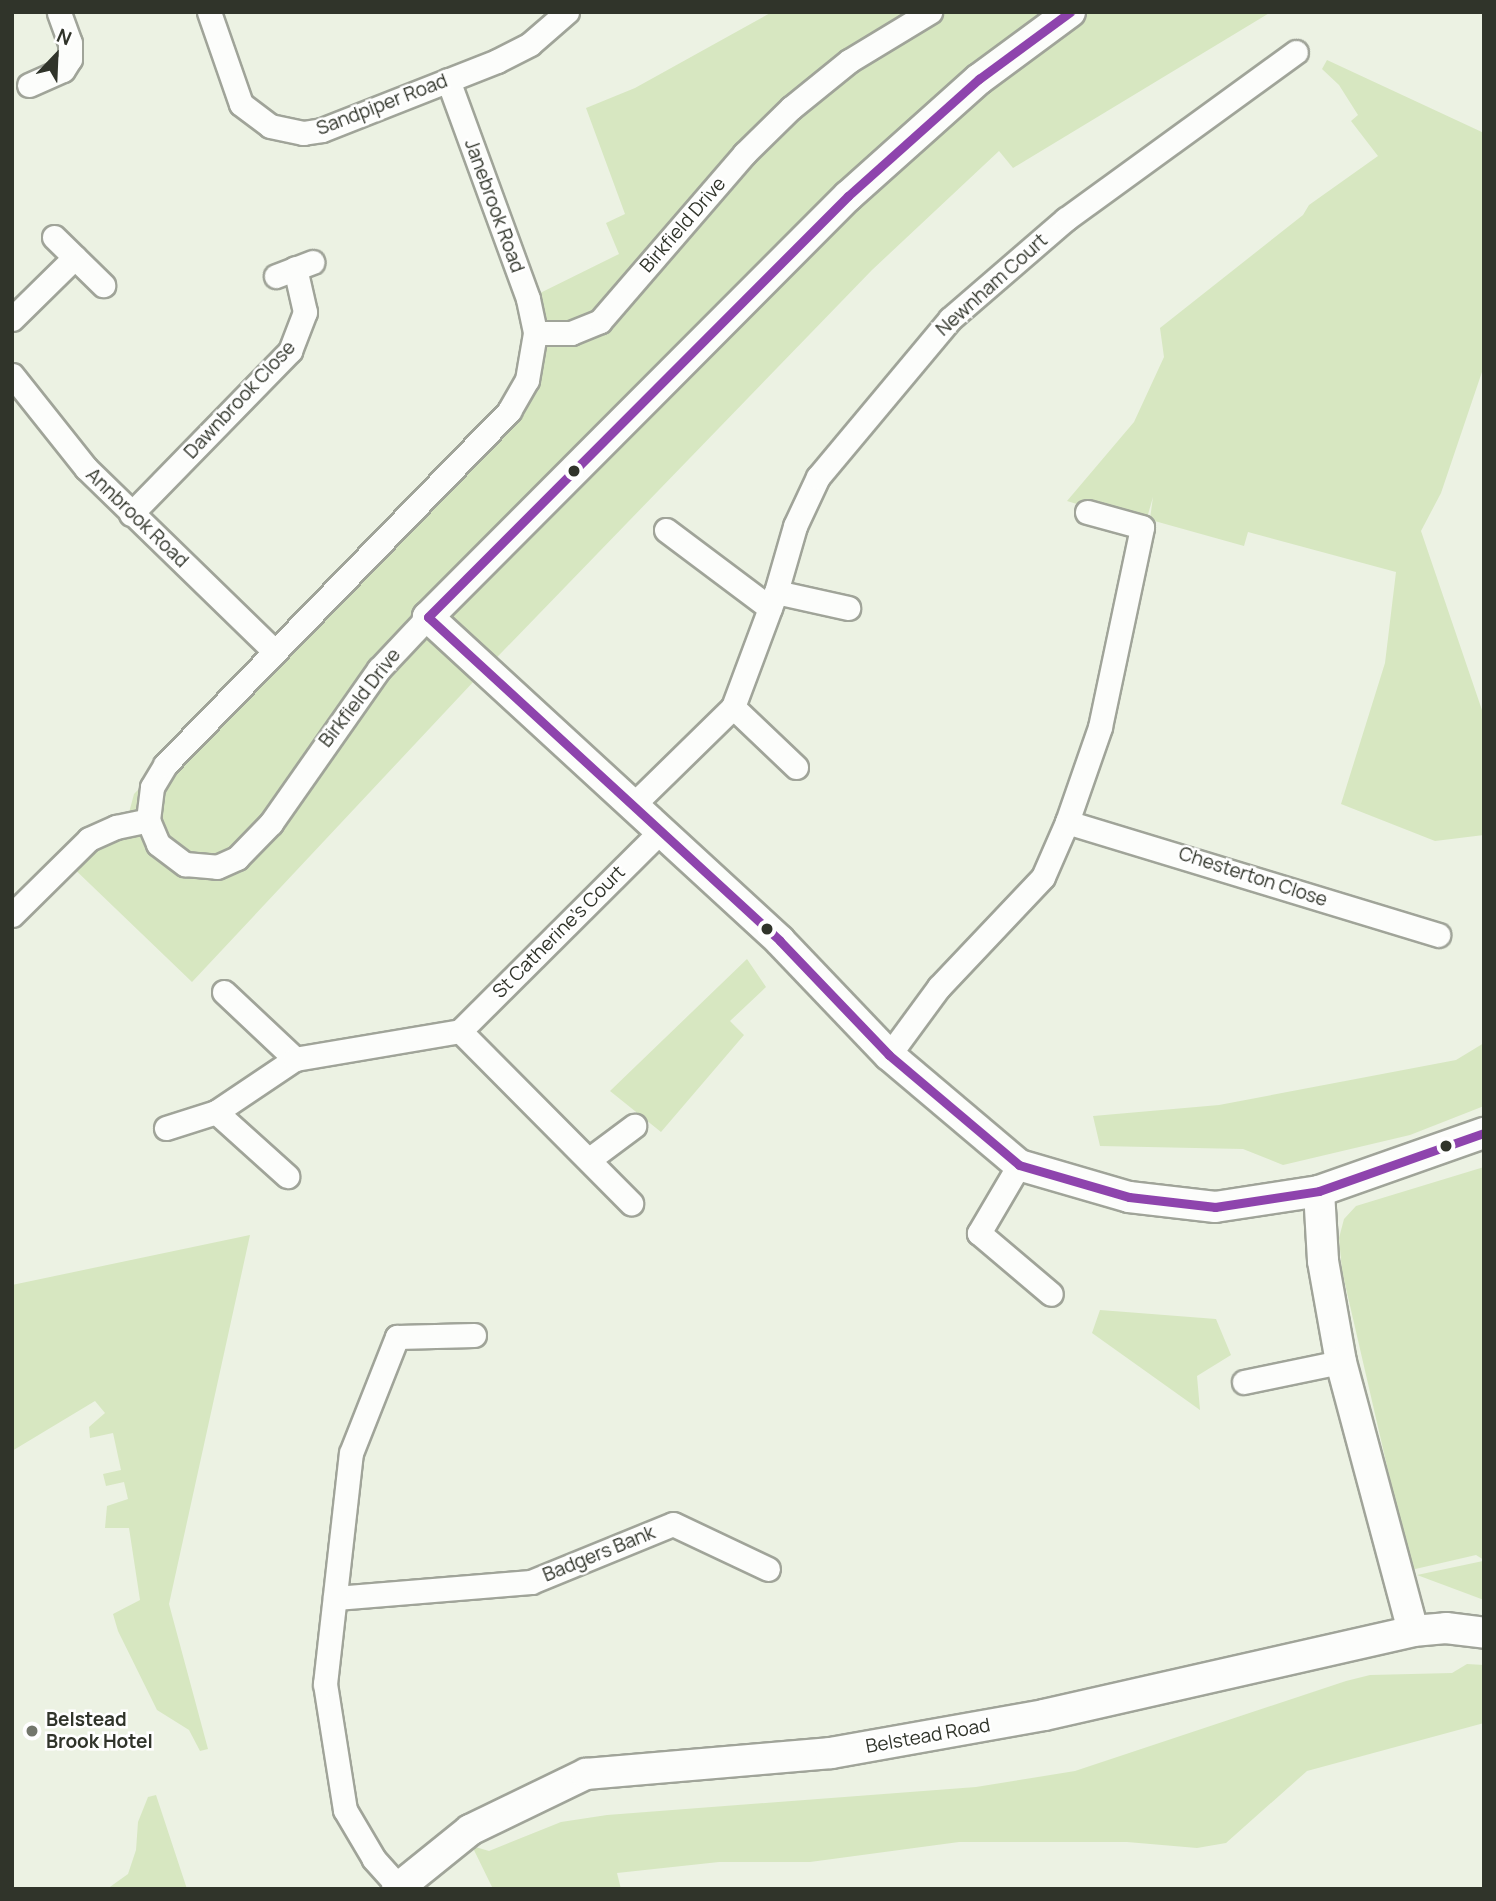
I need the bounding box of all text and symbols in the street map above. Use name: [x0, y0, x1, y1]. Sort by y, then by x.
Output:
north arrow: [21, 21, 91, 91]
text: N: [53, 22, 76, 51]
street label: Sandpiper Road: [313, 70, 451, 140]
street label: Janebrook Road: [459, 136, 529, 276]
street label: Birkfield Drive: [635, 173, 731, 277]
street label: Newnham Court: [932, 229, 1052, 341]
street label: Dawnbrook Close: [180, 336, 300, 464]
street label: Annbrook Road: [81, 464, 193, 572]
unlabelled marker: [567, 464, 581, 478]
street label: Birkfield Drive: [314, 644, 406, 752]
street label: Chesterton Close: [1176, 842, 1330, 912]
street label: St Catherine's Court: [488, 861, 630, 1003]
unlabelled marker: [760, 922, 774, 936]
unlabelled marker: [1439, 1139, 1453, 1153]
street label: Badgers Bank: [540, 1521, 658, 1587]
place label: Belstead Brook Hotel: [46, 1709, 153, 1753]
street label: Belstead Road: [864, 1714, 992, 1758]
marker: Belstead Brook Hotel: [24, 1723, 40, 1739]

